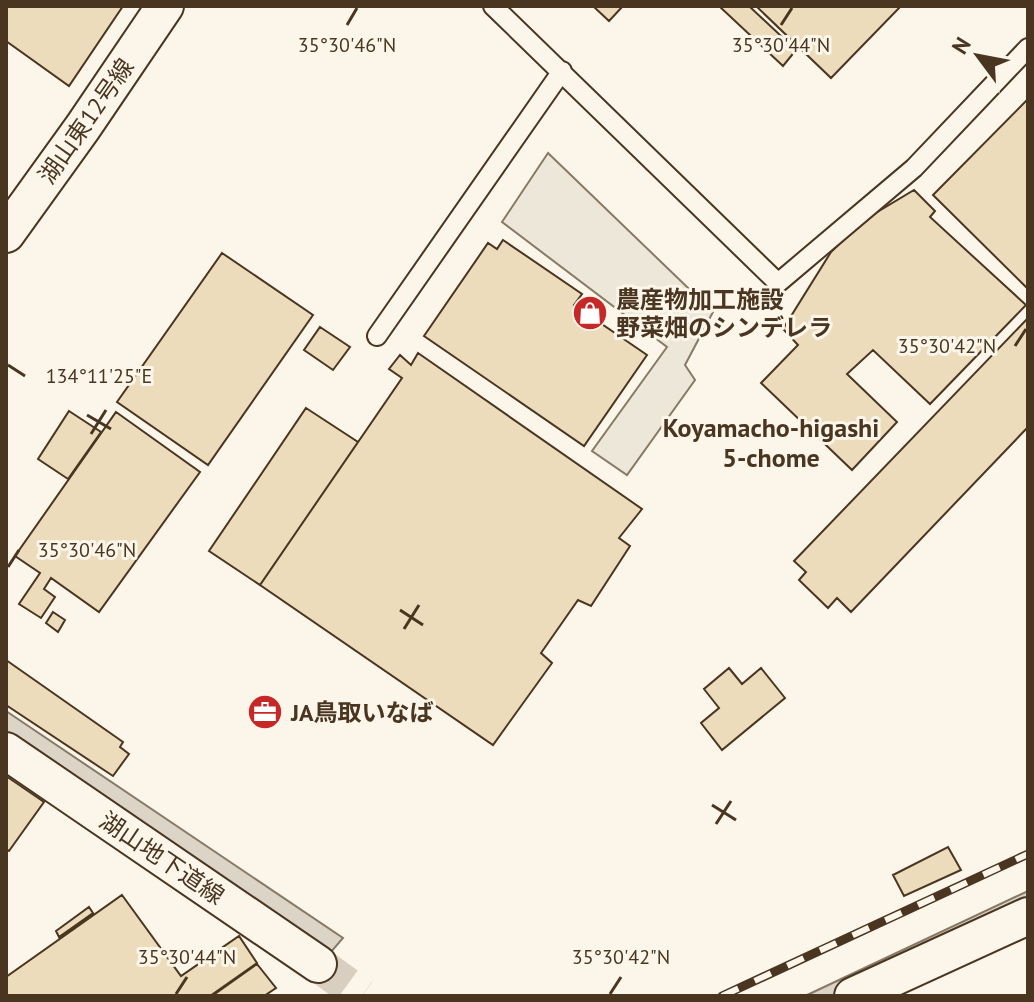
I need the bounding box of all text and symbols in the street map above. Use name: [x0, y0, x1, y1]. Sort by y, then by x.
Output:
north arrow: [938, 16, 1018, 96]
text: 35°30'46"N: [298, 32, 396, 58]
text: 35°30'44"N: [732, 32, 830, 58]
text: N: [945, 32, 977, 59]
street label: 湖山東12号線: [31, 52, 141, 190]
place label: 農産物加工施設 野菜畑のシンデレラ: [616, 284, 832, 343]
shop icon: 農産物加工施設 野菜畑のシンデレラ: [571, 294, 609, 332]
text: 35°30'42"N: [898, 333, 996, 359]
text: 134°11'25"E: [46, 363, 152, 389]
district label: Koyamacho-higashi 5-chome: [663, 411, 879, 474]
text: 35°30'46"N: [38, 537, 136, 563]
office icon: JA鳥取いなば: [246, 693, 284, 731]
place label: JA鳥取いなば: [290, 697, 434, 728]
street label: 湖山地下道線: [94, 805, 230, 911]
text: 35°30'44"N: [138, 944, 236, 970]
text: 35°30'42"N: [572, 944, 670, 970]

